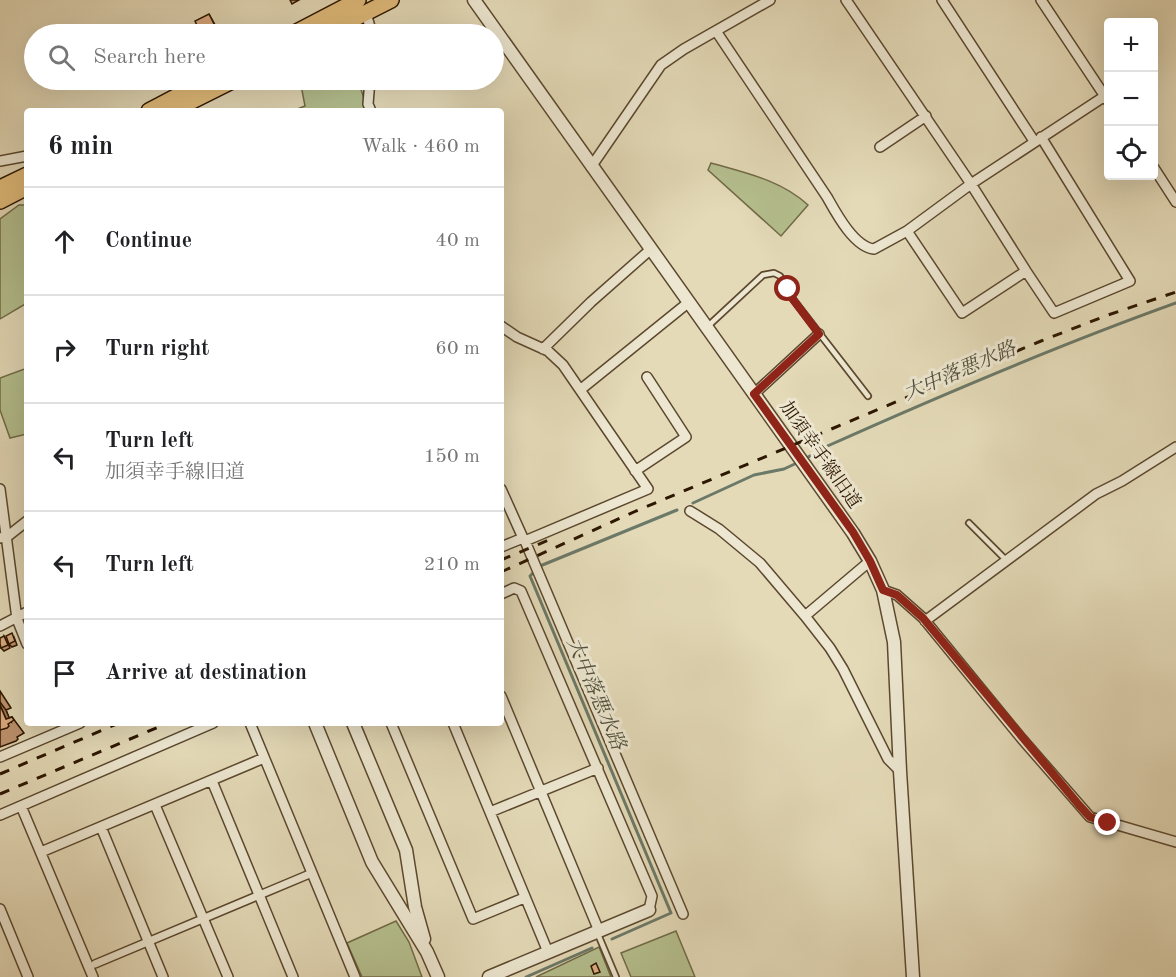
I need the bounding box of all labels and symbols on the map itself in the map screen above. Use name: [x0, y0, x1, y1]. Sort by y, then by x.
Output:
route start: [774, 275, 800, 301]
water label: 大中落悪水路: [900, 337, 1021, 405]
street label: 加須幸手線旧道: [776, 397, 865, 512]
water label: 大中落悪水路: [562, 634, 630, 755]
route end: [1094, 809, 1120, 835]

